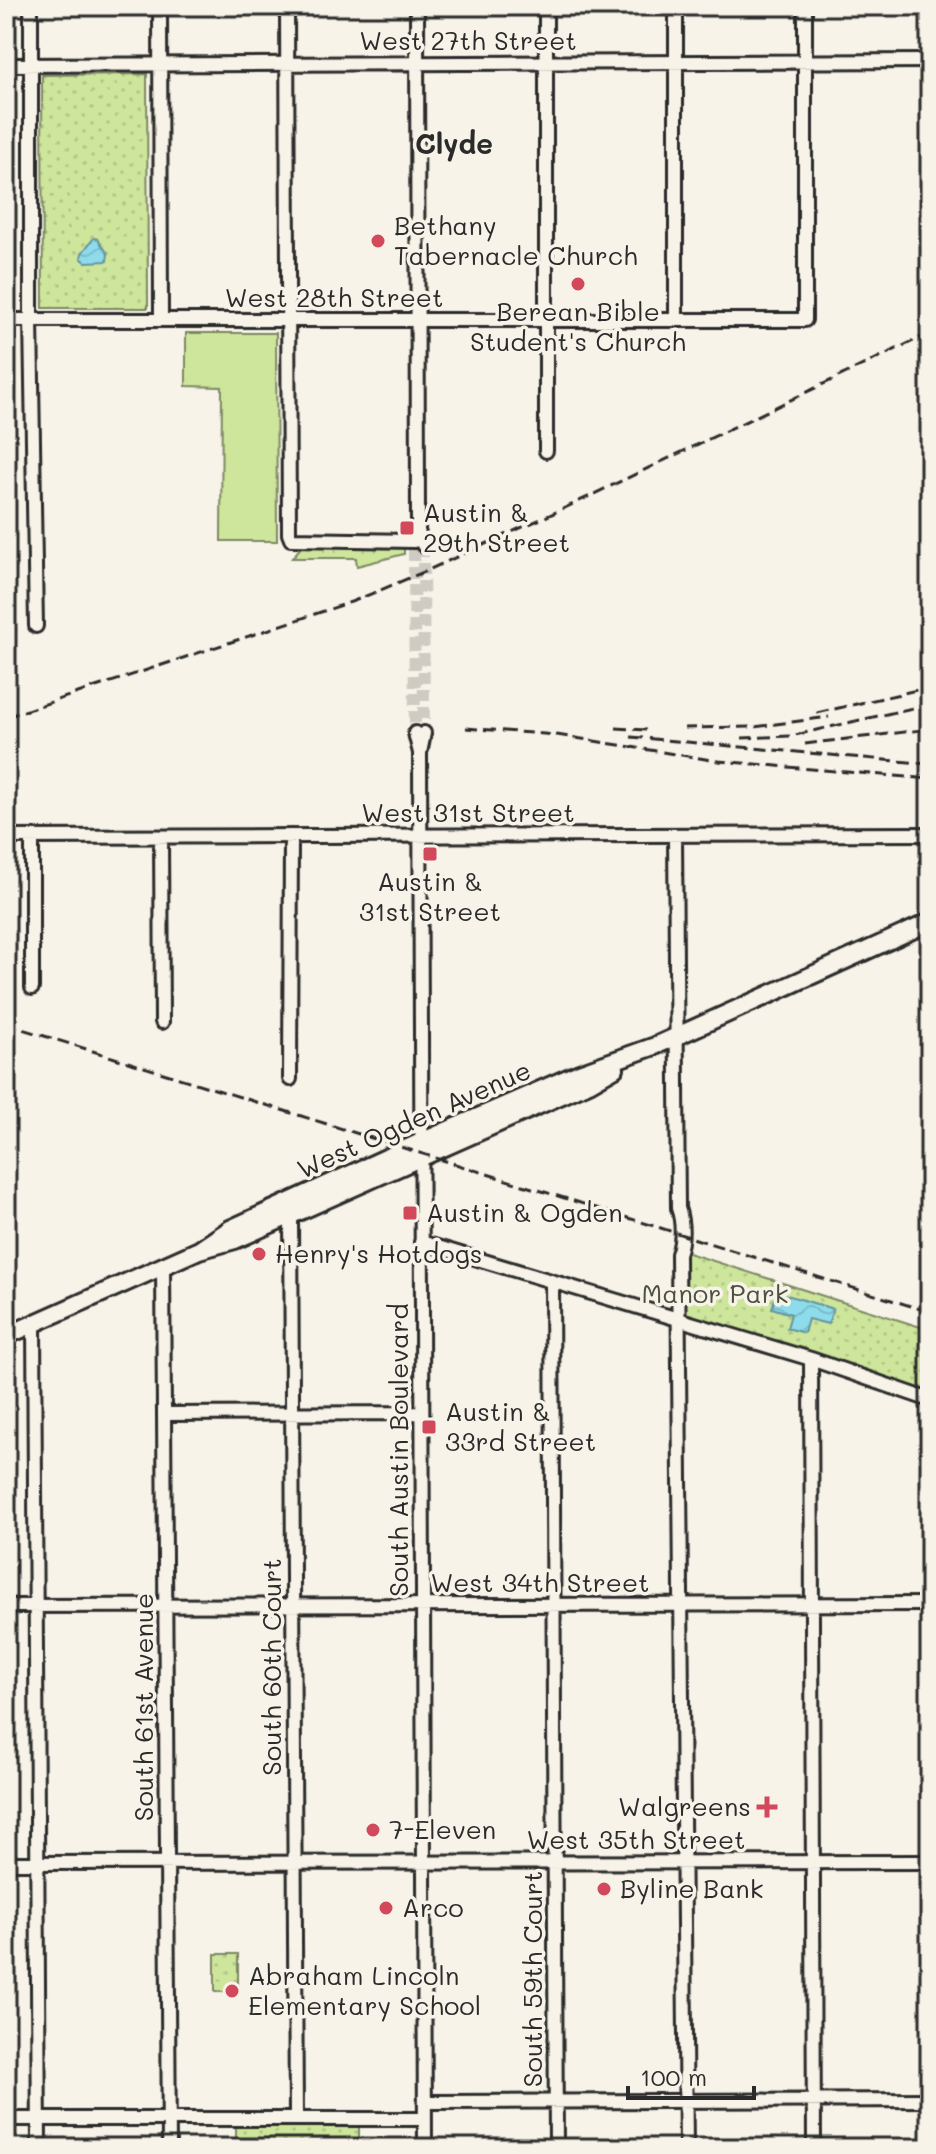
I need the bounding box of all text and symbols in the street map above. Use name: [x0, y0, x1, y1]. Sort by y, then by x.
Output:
street label: West 27th Street: [359, 23, 577, 57]
district label: Clyde: [415, 125, 493, 162]
place label: Bethany Tabernacle Church: [394, 208, 638, 272]
marker: Bethany Tabernacle Church: [369, 232, 387, 250]
marker: Berean Bible Student's Church: [569, 275, 587, 293]
street label: West 28th Street: [225, 280, 443, 314]
place label: Berean Bible Student's Church: [470, 294, 686, 358]
place label: Austin & 29th Street: [423, 495, 570, 559]
marker: Austin & 29th Street: [398, 519, 416, 537]
street label: West 31st Street: [361, 795, 575, 829]
marker: Austin & 31st Street: [421, 845, 439, 863]
place label: Austin & 31st Street: [359, 864, 501, 928]
street label: West Ogden Avenue: [291, 1052, 536, 1186]
place label: Austin & Ogden: [426, 1195, 623, 1229]
marker: Austin & Ogden: [401, 1204, 419, 1222]
place label: Henry's Hotdogs: [275, 1236, 482, 1270]
marker: Henry's Hotdogs: [250, 1245, 268, 1263]
park label: Manor Park: [641, 1276, 789, 1310]
street label: South Austin Boulevard: [381, 1303, 415, 1597]
place label: Austin & 33rd Street: [445, 1394, 596, 1458]
marker: Austin & 33rd Street: [420, 1418, 438, 1436]
street label: South 60th Court: [254, 1558, 288, 1776]
street label: West 34th Street: [431, 1565, 650, 1599]
street label: South 61st Avenue: [126, 1593, 160, 1821]
place label: Walgreens: [618, 1789, 751, 1823]
marker: Walgreens: [758, 1798, 776, 1816]
place label: 7-Eleven: [389, 1812, 496, 1846]
marker: 7-Eleven: [364, 1821, 382, 1839]
street label: West 35th Street: [527, 1822, 745, 1856]
street label: South 59th Court: [515, 1871, 549, 2087]
place label: Byline Bank: [620, 1871, 764, 1905]
marker: Byline Bank: [595, 1880, 613, 1898]
place label: Arco: [402, 1890, 464, 1924]
marker: Arco: [377, 1899, 395, 1917]
place label: Abraham Lincoln Elementary School: [248, 1958, 481, 2022]
marker: Abraham Lincoln Elementary School: [223, 1982, 241, 2000]
scale bar: [628, 2050, 754, 2100]
text: 100 m: [640, 2061, 707, 2092]

